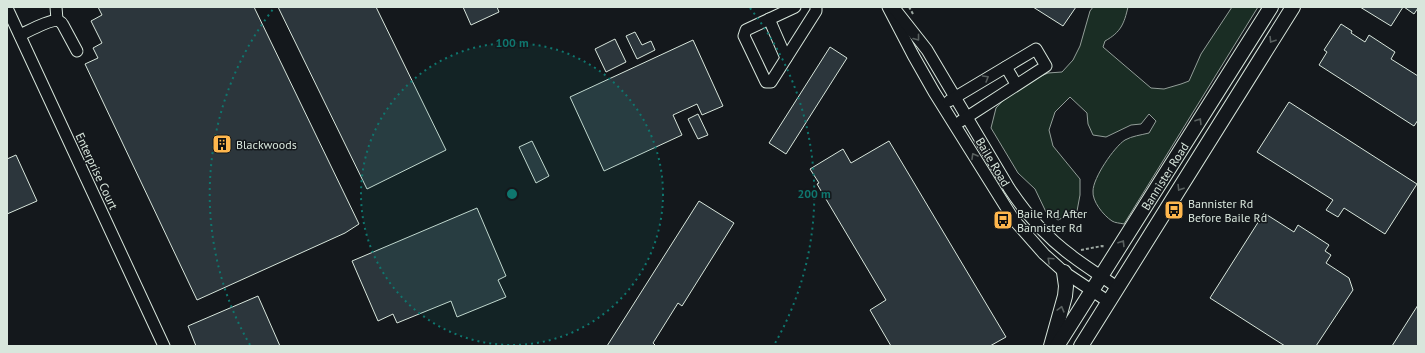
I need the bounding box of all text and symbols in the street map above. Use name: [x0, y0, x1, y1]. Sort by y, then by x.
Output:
one-way arrow: [913, 33, 920, 40]
text: 100 m: [495, 35, 529, 50]
one-way arrow: [1270, 36, 1277, 43]
one-way arrow: [982, 76, 989, 83]
one-way arrow: [1194, 118, 1202, 125]
street label: Enterprise Court: [73, 130, 121, 212]
building icon: Blackwoods: [211, 133, 233, 155]
street label: Baile Road: [973, 135, 1013, 189]
place label: Blackwoods: [236, 137, 297, 152]
street label: Bannister Road: [1137, 139, 1191, 213]
one-way arrow: [971, 153, 978, 160]
one-way arrow: [1177, 184, 1184, 191]
text: 200 m: [797, 186, 831, 201]
centre of rings: [505, 187, 519, 201]
place label: Bannister Rd Before Baile Rd: [1188, 196, 1267, 225]
bus stop icon: Bannister Rd Before Baile Rd: [1163, 199, 1185, 221]
place label: Baile Rd After Bannister Rd: [1017, 206, 1087, 235]
bus stop icon: Baile Rd After Bannister Rd: [992, 209, 1014, 231]
one-way arrow: [1117, 240, 1125, 247]
one-way arrow: [1048, 258, 1055, 265]
one-way arrow: [1056, 306, 1065, 313]

